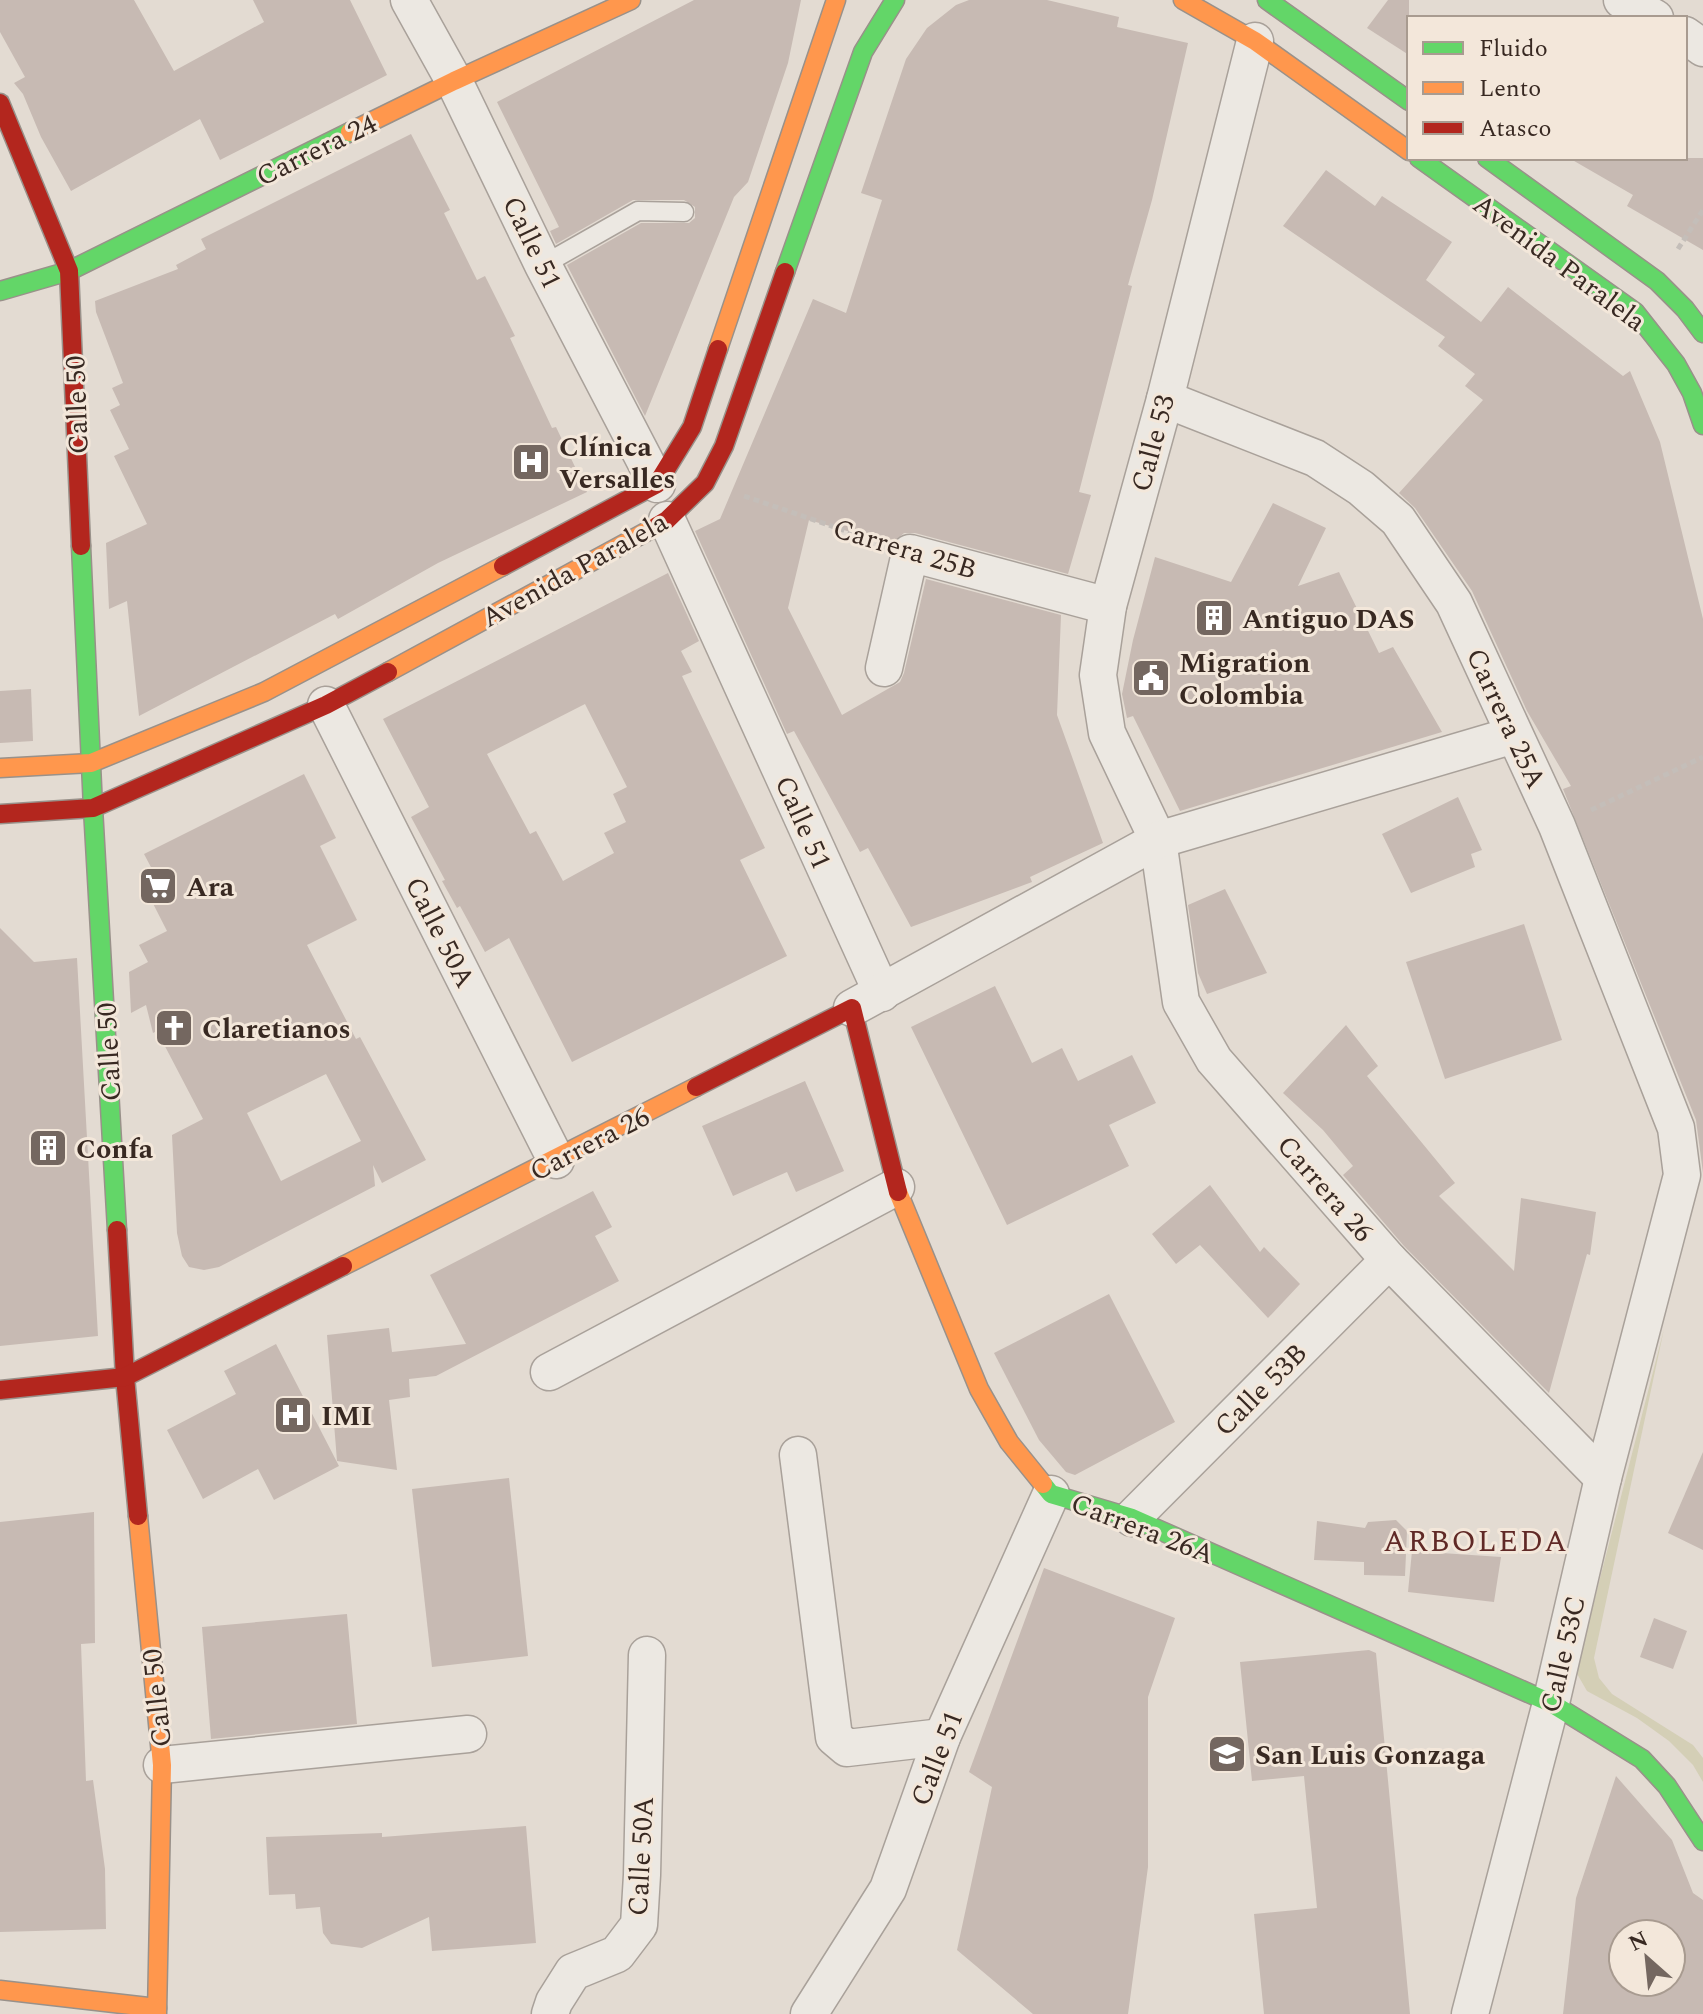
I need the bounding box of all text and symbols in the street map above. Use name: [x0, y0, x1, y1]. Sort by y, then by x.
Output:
legend: [1407, 16, 1687, 160]
text: Fluido: [1479, 31, 1548, 67]
text: Lento: [1479, 71, 1541, 107]
street label: Carrera 24: [249, 103, 384, 198]
text: Atasco: [1479, 111, 1551, 147]
street label: Avenida Paralela: [1463, 183, 1655, 343]
street label: Calle 51: [491, 189, 573, 297]
street label: Calle 50: [54, 355, 101, 455]
street label: Calle 53: [1120, 390, 1187, 497]
place label: Clínica Versalles: [559, 426, 675, 501]
hospital icon: Clínica Versalles: [510, 441, 552, 483]
street label: Avenida Paralela: [473, 501, 676, 639]
street label: Carrera 25B: [827, 507, 982, 592]
building icon: Antiguo DAS: [1193, 597, 1235, 639]
place label: Antiguo DAS: [1242, 598, 1415, 641]
street label: Carrera 25A: [1454, 641, 1557, 796]
place label: Migration Colombia: [1179, 642, 1310, 717]
public building icon: Migration Colombia: [1130, 657, 1172, 699]
street label: Calle 51: [763, 769, 842, 877]
supermarket icon: Ara: [137, 865, 179, 907]
place label: Ara: [186, 866, 235, 909]
street label: Calle 50A: [393, 870, 486, 996]
street label: Calle 50: [85, 1001, 134, 1102]
church icon: Claretianos: [153, 1007, 195, 1049]
place label: Claretianos: [202, 1008, 351, 1051]
street label: Carrera 26: [522, 1096, 657, 1193]
street label: Carrera 26: [1266, 1126, 1384, 1252]
building icon: Confa: [27, 1127, 69, 1169]
place label: Confa: [76, 1128, 154, 1171]
street label: Calle 53B: [1204, 1333, 1318, 1447]
hospital icon: IMI: [272, 1394, 314, 1436]
place label: IMI: [321, 1395, 372, 1438]
street label: Carrera 26A: [1064, 1482, 1221, 1577]
district label: ARBOLEDA: [1383, 1519, 1569, 1565]
street label: Calle 53C: [1529, 1591, 1598, 1717]
street label: Calle 50: [131, 1646, 184, 1749]
street label: Calle 51: [900, 1705, 975, 1812]
school or university icon: San Luis Gonzaga: [1206, 1733, 1248, 1775]
place label: San Luis Gonzaga: [1255, 1734, 1486, 1777]
street label: Calle 50A: [617, 1795, 666, 1917]
north arrow: [1607, 1918, 1687, 1998]
text: N: [1623, 1923, 1654, 1960]

